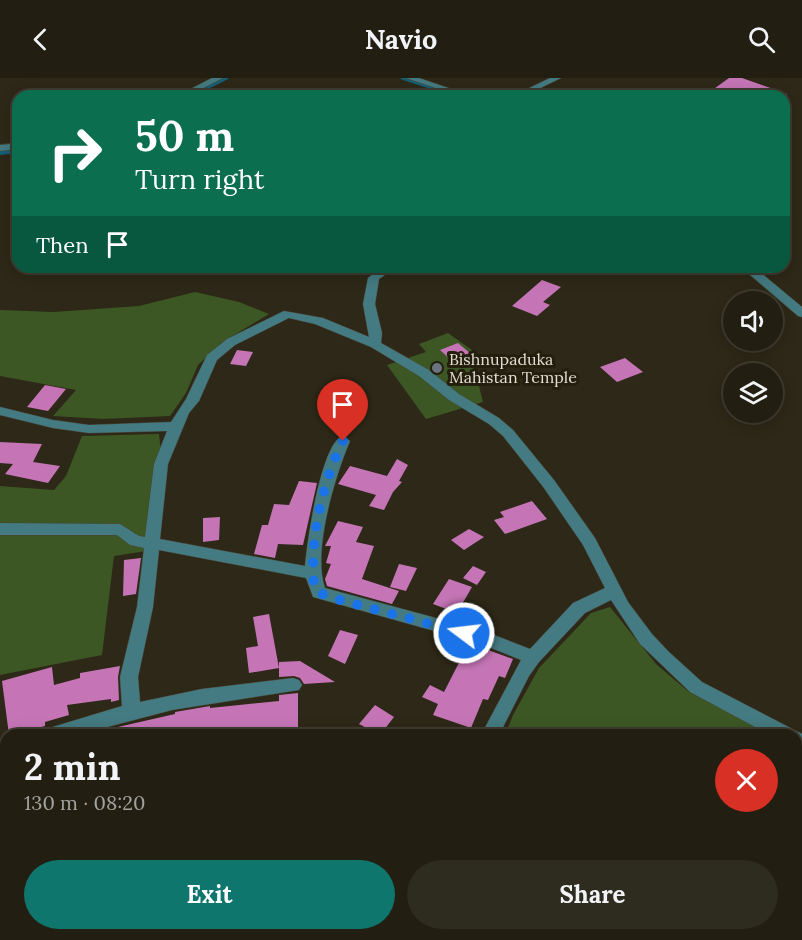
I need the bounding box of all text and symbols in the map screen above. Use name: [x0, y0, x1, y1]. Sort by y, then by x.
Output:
text: Navio: [365, 22, 437, 56]
icon: back: [24, 23, 57, 56]
icon: search: [745, 23, 778, 56]
text: 50 m: [135, 109, 234, 163]
icon: right: [36, 114, 114, 192]
text: Turn right: [135, 162, 264, 196]
icon: arrive: [101, 228, 134, 261]
text: Then: [36, 231, 89, 259]
map controls: [723, 291, 783, 423]
button: sound: [723, 291, 783, 351]
place label: Bishnupaduka Mahistan Temple: [449, 349, 577, 387]
marker: Bishnupaduka Mahistan Temple: [430, 361, 444, 375]
button: layers: [723, 363, 783, 423]
pin: [317, 379, 368, 441]
icon: arrive: [326, 388, 359, 421]
position arrow: [432, 601, 496, 665]
text: 2 min: [24, 744, 121, 790]
button: close: [715, 749, 778, 812]
text: 130 m · 08:20: [24, 790, 145, 815]
button: Exit: [24, 860, 395, 929]
button: Share: [407, 860, 778, 929]

